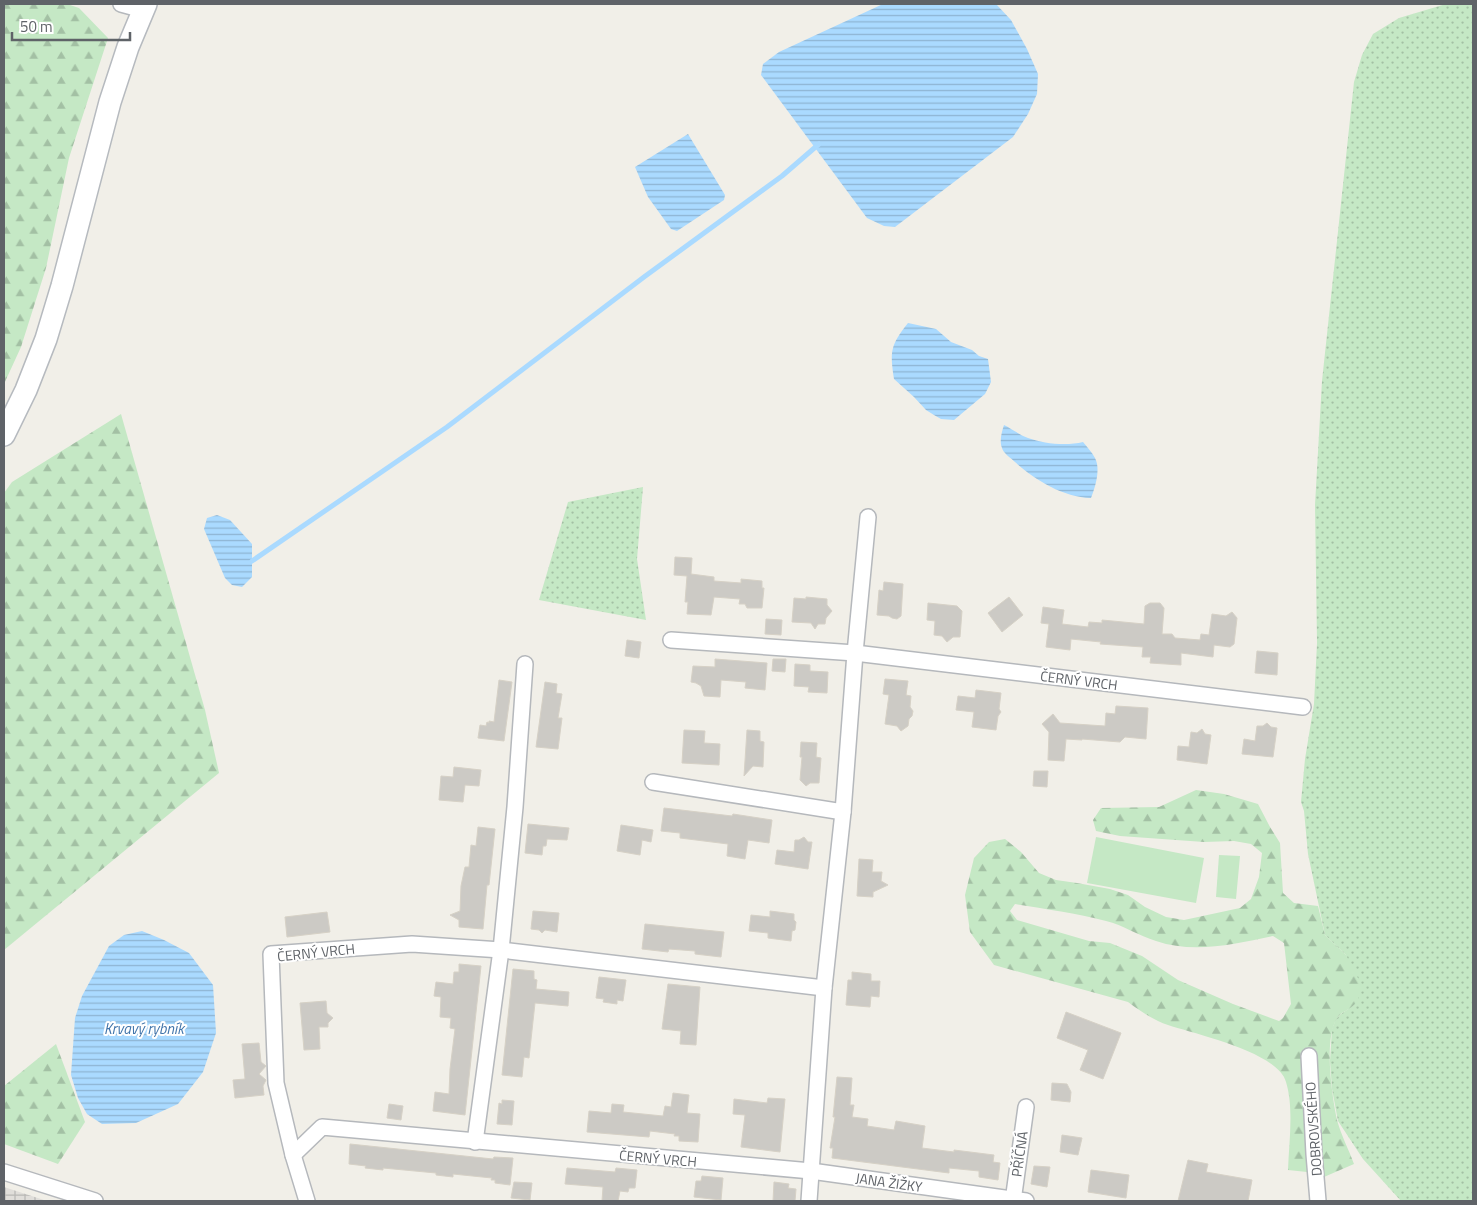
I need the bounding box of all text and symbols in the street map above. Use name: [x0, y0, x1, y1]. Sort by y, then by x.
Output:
scale bar: [12, 10, 130, 42]
text: 50 m: [20, 15, 53, 38]
street label: ČERNÝ VRCH: [1039, 665, 1119, 695]
street label: ČERNÝ VRCH: [276, 937, 356, 967]
water label: Krvavý rybník: [104, 1017, 186, 1040]
street label: DOBROVSKÉHO: [1299, 1081, 1327, 1177]
street label: PŘÍČNÁ: [1005, 1129, 1033, 1178]
street label: ČERNÝ VRCH: [618, 1144, 698, 1172]
street label: JANA ŽIŽKY: [854, 1167, 924, 1197]

